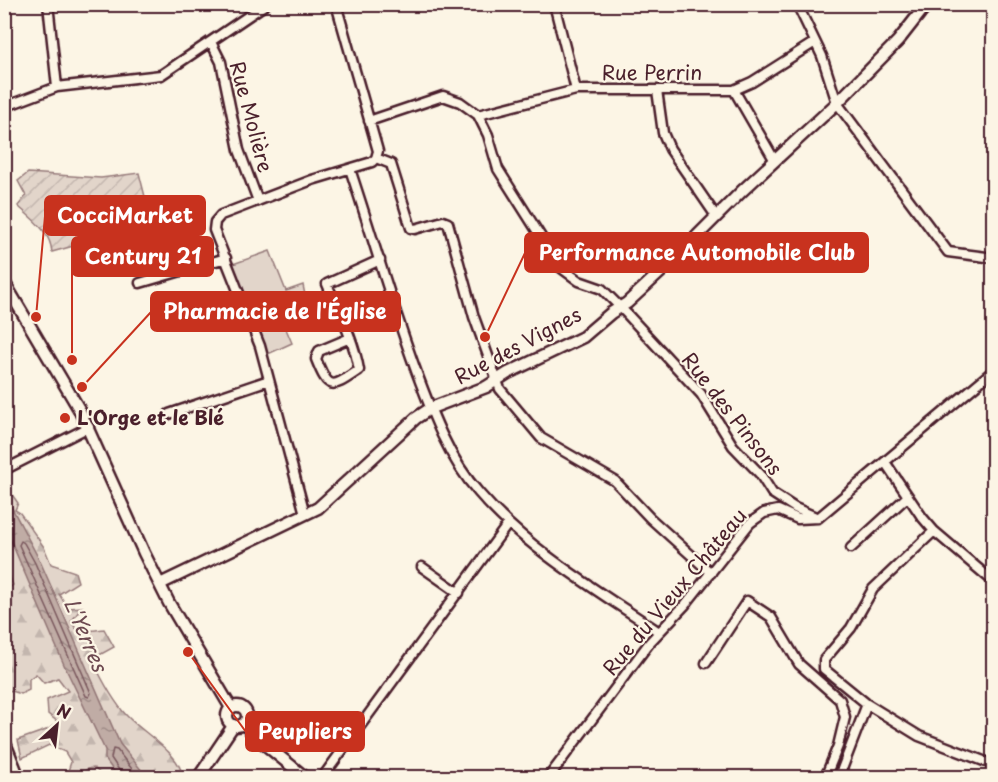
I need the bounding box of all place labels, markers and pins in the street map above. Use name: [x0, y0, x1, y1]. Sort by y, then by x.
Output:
callout: CocciMarket: [45, 196, 205, 235]
callout: Performance Automobile Club: [525, 233, 868, 272]
callout: Century 21: [72, 237, 213, 276]
callout: Pharmacie de l'Église: [151, 292, 400, 331]
place label: L'Orge et le Blé: [77, 402, 224, 432]
marker: L'Orge et le Blé: [58, 411, 72, 425]
callout: Peupliers: [246, 712, 364, 751]

